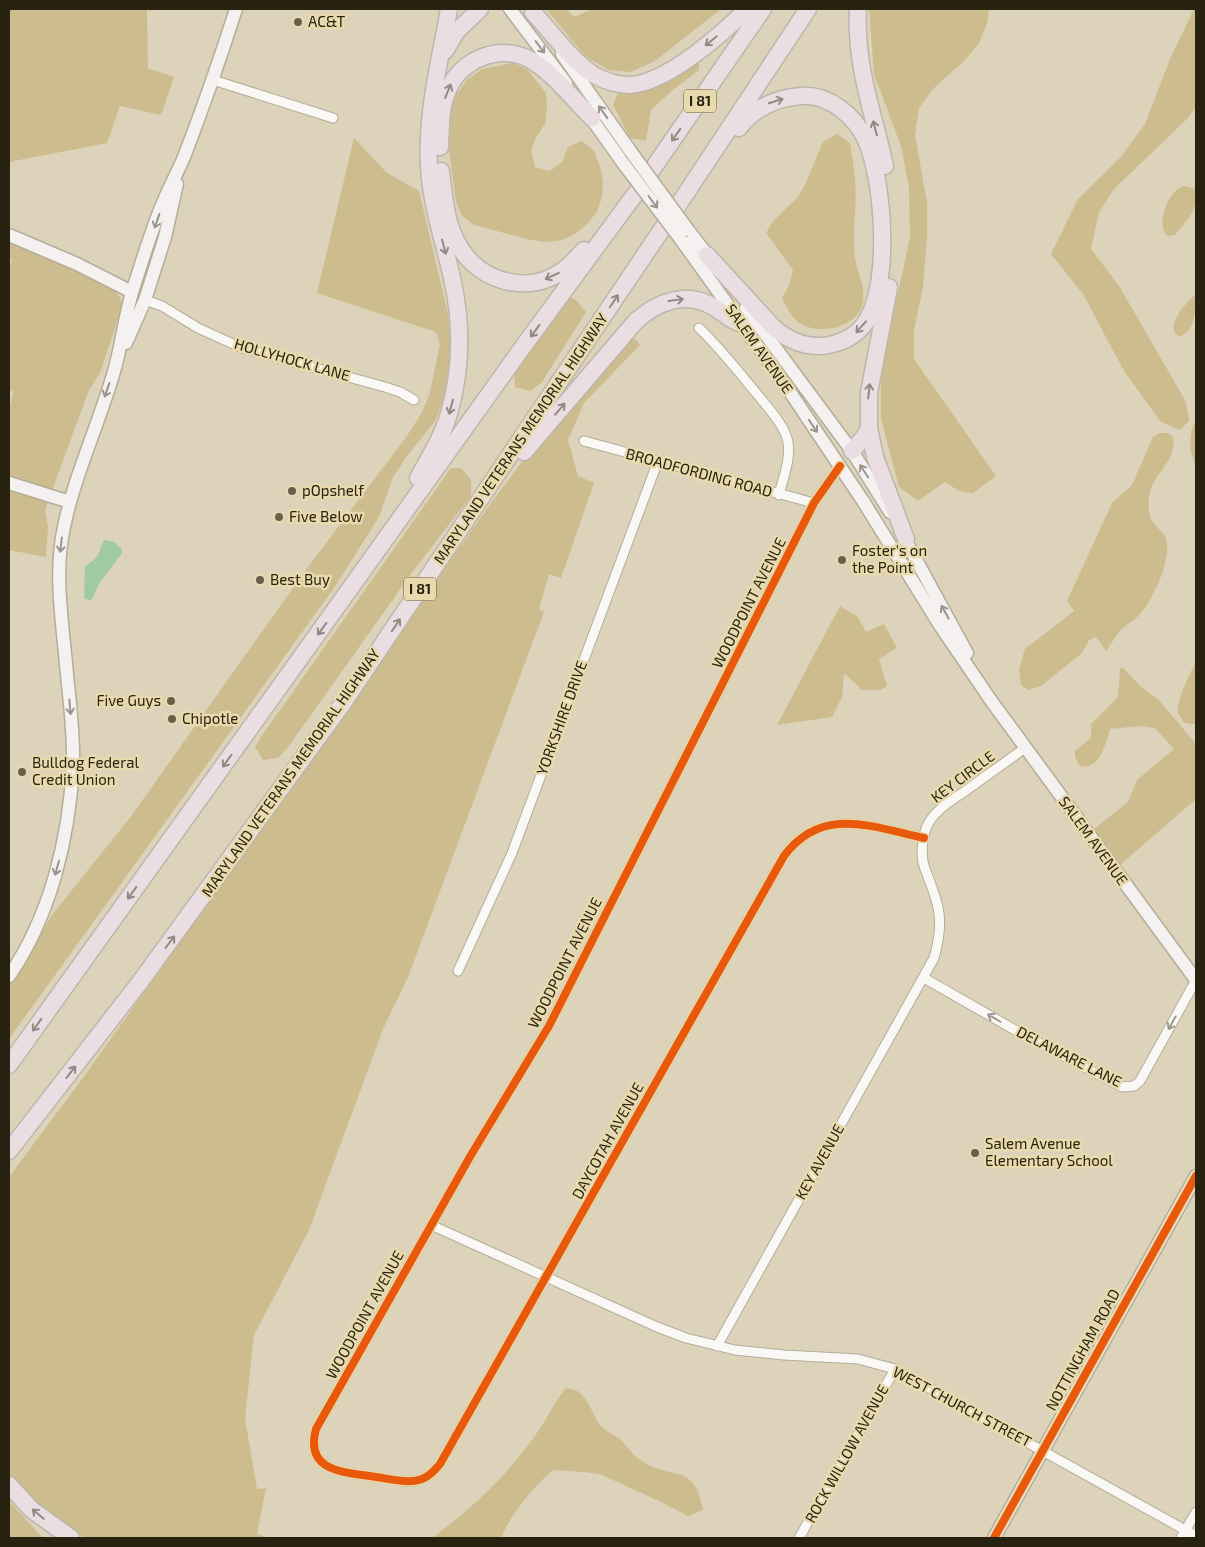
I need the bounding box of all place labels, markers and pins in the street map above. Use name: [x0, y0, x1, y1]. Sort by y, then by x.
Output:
place label: AC&T: [308, 12, 346, 30]
marker: AC&T: [292, 16, 304, 28]
place label: pOpshelf: [302, 481, 364, 499]
marker: pOpshelf: [286, 485, 298, 497]
place label: Five Below: [289, 507, 363, 525]
marker: Five Below: [273, 511, 285, 523]
place label: Foster's on the Point: [852, 541, 927, 576]
marker: Foster's on the Point: [836, 554, 848, 566]
place label: Best Buy: [270, 570, 330, 588]
marker: Best Buy: [254, 574, 266, 586]
place label: Five Guys: [96, 691, 161, 709]
marker: Five Guys: [165, 695, 177, 707]
place label: Chipotle: [182, 709, 238, 727]
marker: Chipotle: [166, 713, 178, 725]
place label: Bulldog Federal Credit Union: [32, 753, 139, 788]
marker: Bulldog Federal Credit Union: [16, 766, 28, 778]
place label: Salem Avenue Elementary School: [985, 1134, 1113, 1169]
marker: Salem Avenue Elementary School: [969, 1147, 981, 1159]

